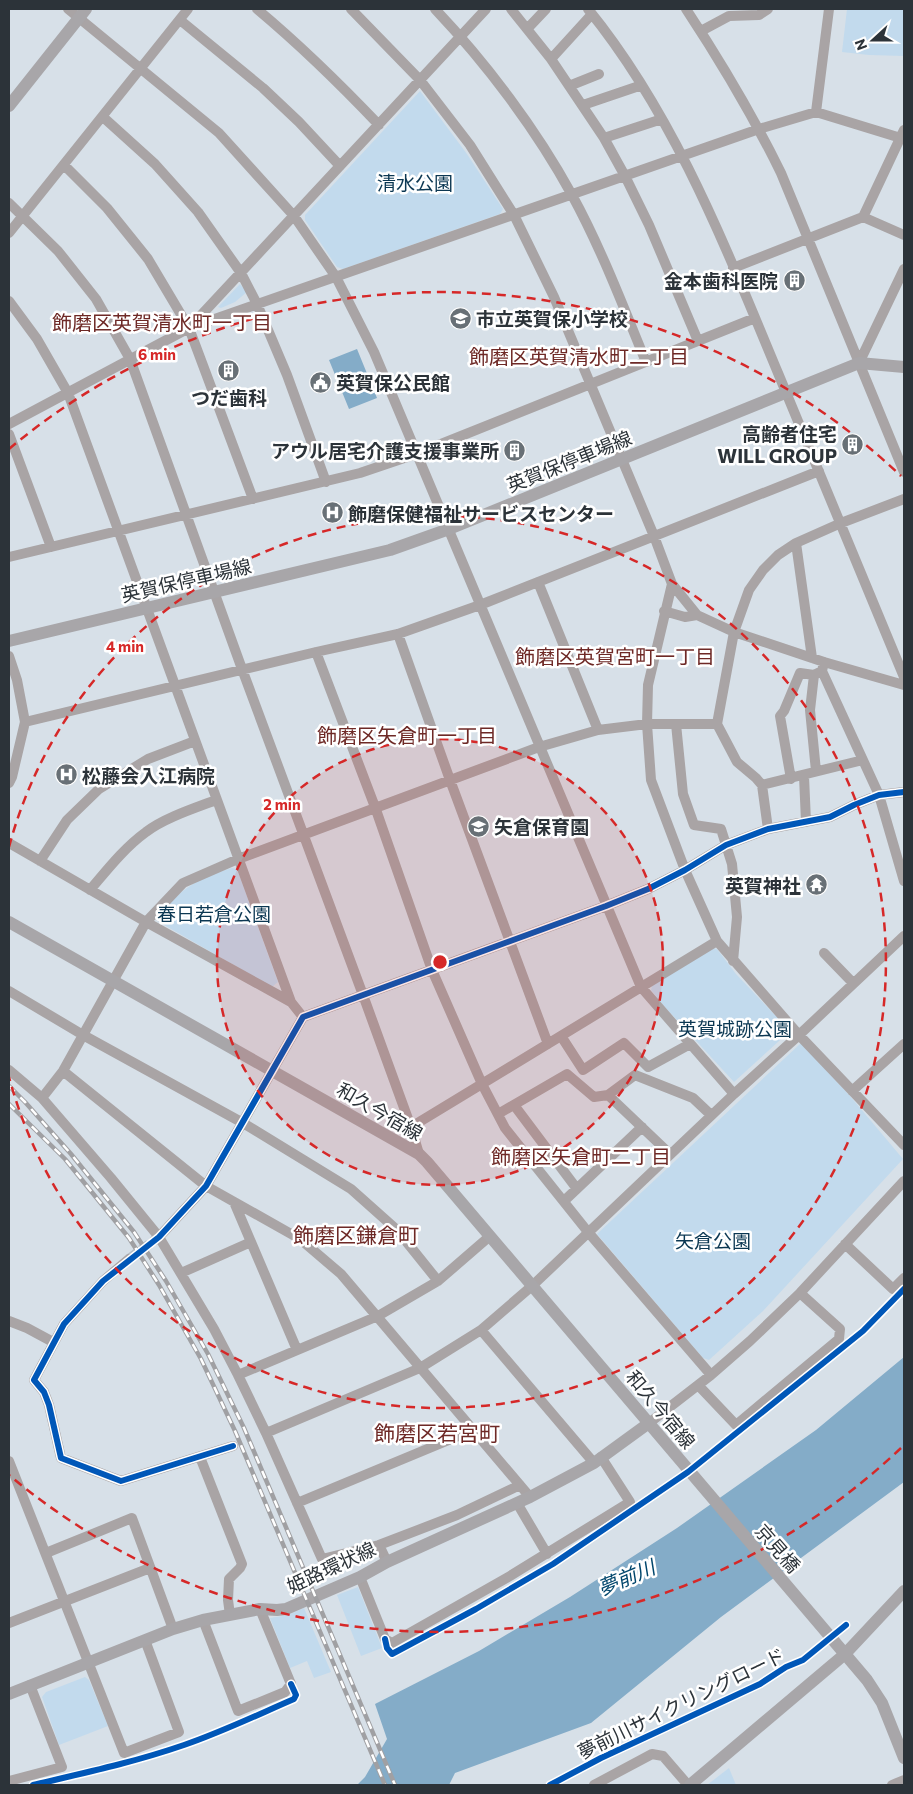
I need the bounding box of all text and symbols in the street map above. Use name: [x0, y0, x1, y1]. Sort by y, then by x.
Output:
north arrow: [848, 15, 898, 65]
text: N: [851, 37, 870, 53]
park label: 清水公園: [377, 171, 453, 194]
building icon: 金本歯科医院: [782, 268, 806, 292]
place label: 金本歯科医院: [664, 269, 778, 292]
school or university icon: 市立英賀保小学校: [448, 306, 472, 330]
place label: 市立英賀保小学校: [476, 307, 628, 330]
district label: 飾磨区英賀清水町一丁目: [52, 310, 272, 334]
district label: 飾磨区英賀清水町二丁目: [469, 344, 689, 368]
text: 6 min: [138, 345, 176, 363]
building icon: つだ歯科: [217, 359, 241, 383]
public building icon: 英賀保公民館: [308, 370, 332, 394]
place label: 英賀保公民館: [336, 371, 450, 394]
place label: つだ歯科: [191, 386, 267, 409]
place label: 高齢者住宅 WILL GROUP: [717, 422, 837, 467]
street label: 英賀保停車場線: [503, 425, 635, 497]
building icon: 高齢者住宅 WILL GROUP: [841, 432, 865, 456]
building icon: アウル居宅介護支援事業所: [503, 438, 527, 462]
place label: アウル居宅介護支援事業所: [271, 439, 499, 462]
hospital icon: 飾磨保健福祉サービスセンター: [320, 501, 344, 525]
place label: 飾磨保健福祉サービスセンター: [348, 502, 614, 525]
street label: 英賀保停車場線: [119, 554, 253, 606]
text: 4 min: [106, 637, 144, 655]
district label: 飾磨区英賀宮町一丁目: [515, 644, 715, 668]
district label: 飾磨区矢倉町一丁目: [317, 723, 497, 747]
hospital icon: 松藤会入江病院: [54, 763, 78, 787]
place label: 松藤会入江病院: [82, 764, 215, 787]
text: 2 min: [263, 795, 301, 813]
school or university icon: 矢倉保育園: [466, 814, 490, 838]
place label: 矢倉保育園: [494, 815, 589, 838]
temple icon: 英賀神社: [805, 873, 829, 897]
place label: 英賀神社: [725, 874, 801, 897]
park label: 春日若倉公園: [157, 902, 271, 925]
centre of rings: [431, 953, 449, 971]
park label: 英賀城跡公園: [678, 1017, 792, 1040]
street label: 和久今宿線: [333, 1077, 427, 1145]
district label: 飾磨区矢倉町二丁目: [491, 1144, 671, 1168]
district label: 飾磨区鎌倉町: [293, 1222, 419, 1247]
park label: 矢倉公園: [675, 1229, 751, 1252]
street label: 和久今宿線: [622, 1365, 700, 1453]
district label: 飾磨区若宮町: [374, 1420, 500, 1445]
street label: 京見橋: [751, 1519, 805, 1577]
street label: 姫路環状線: [283, 1536, 379, 1598]
water label: 夢前川: [594, 1553, 660, 1600]
street label: 夢前川サイクリングロード: [574, 1643, 788, 1763]

